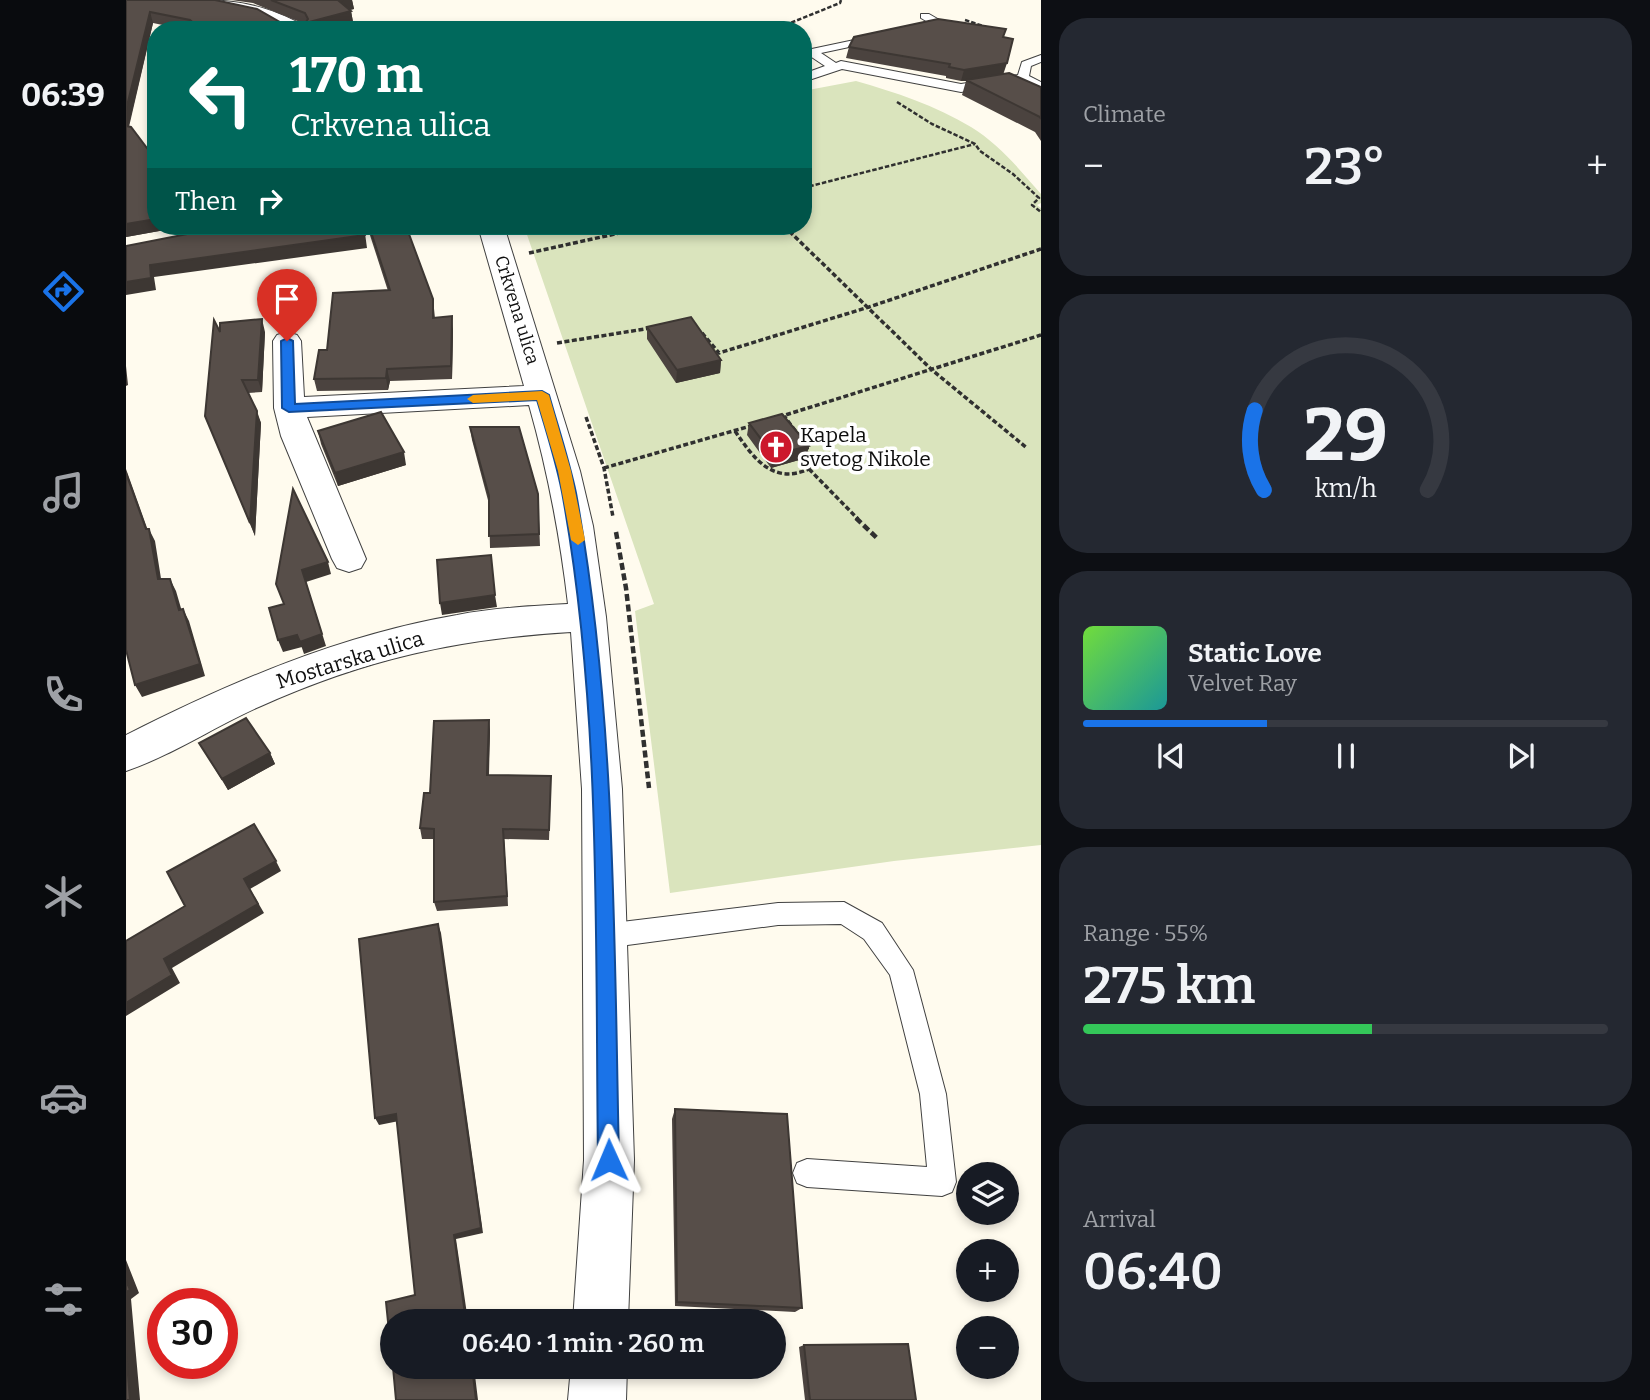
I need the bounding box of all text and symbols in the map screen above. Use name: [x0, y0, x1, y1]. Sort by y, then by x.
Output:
text: 170 m: [290, 46, 423, 105]
icon: left: [175, 49, 266, 140]
text: 06:39: [21, 76, 105, 114]
text: Climate: [1083, 100, 1166, 128]
text: Crkvena ulica: [290, 106, 491, 144]
text: 23°: [1304, 135, 1386, 198]
text: −: [1083, 143, 1104, 189]
text: +: [1586, 143, 1608, 189]
icon: right: [251, 182, 289, 220]
text: Then: [175, 186, 237, 217]
street label: Crkvena ulica: [490, 253, 544, 367]
icon: directions: [39, 267, 88, 316]
pin: [257, 269, 317, 341]
icon: arrive: [268, 280, 306, 318]
text: 29: [1303, 392, 1388, 479]
place label: Kapela svetog Nikole: [800, 422, 931, 472]
church icon: Kapela svetog Nikole: [757, 428, 795, 466]
icon: music: [39, 468, 88, 517]
text: km/h: [1315, 473, 1377, 503]
street label: Mostarska ulica: [273, 625, 427, 695]
text: Static Love: [1188, 638, 1322, 669]
text: Velvet Ray: [1188, 669, 1297, 697]
icon: phone: [39, 670, 88, 719]
icon: previous: [1152, 737, 1190, 775]
icon: pause: [1327, 737, 1365, 775]
icon: next: [1502, 737, 1540, 775]
icon: climate: [39, 872, 88, 921]
text: Range · 55%: [1083, 919, 1208, 947]
text: 275 km: [1083, 954, 1255, 1017]
icon: car: [39, 1073, 88, 1122]
position arrow: [572, 1123, 646, 1197]
map controls: [956, 1162, 1019, 1379]
button: layers: [956, 1162, 1019, 1225]
text: Arrival: [1083, 1205, 1156, 1233]
button: +: [956, 1239, 1019, 1302]
text: 06:40: [1083, 1240, 1223, 1303]
icon: filters: [39, 1275, 88, 1324]
speed limit sign: 30: [147, 1288, 238, 1379]
button: −: [956, 1316, 1019, 1379]
text: 06:40 · 1 min · 260 m: [462, 1328, 704, 1359]

